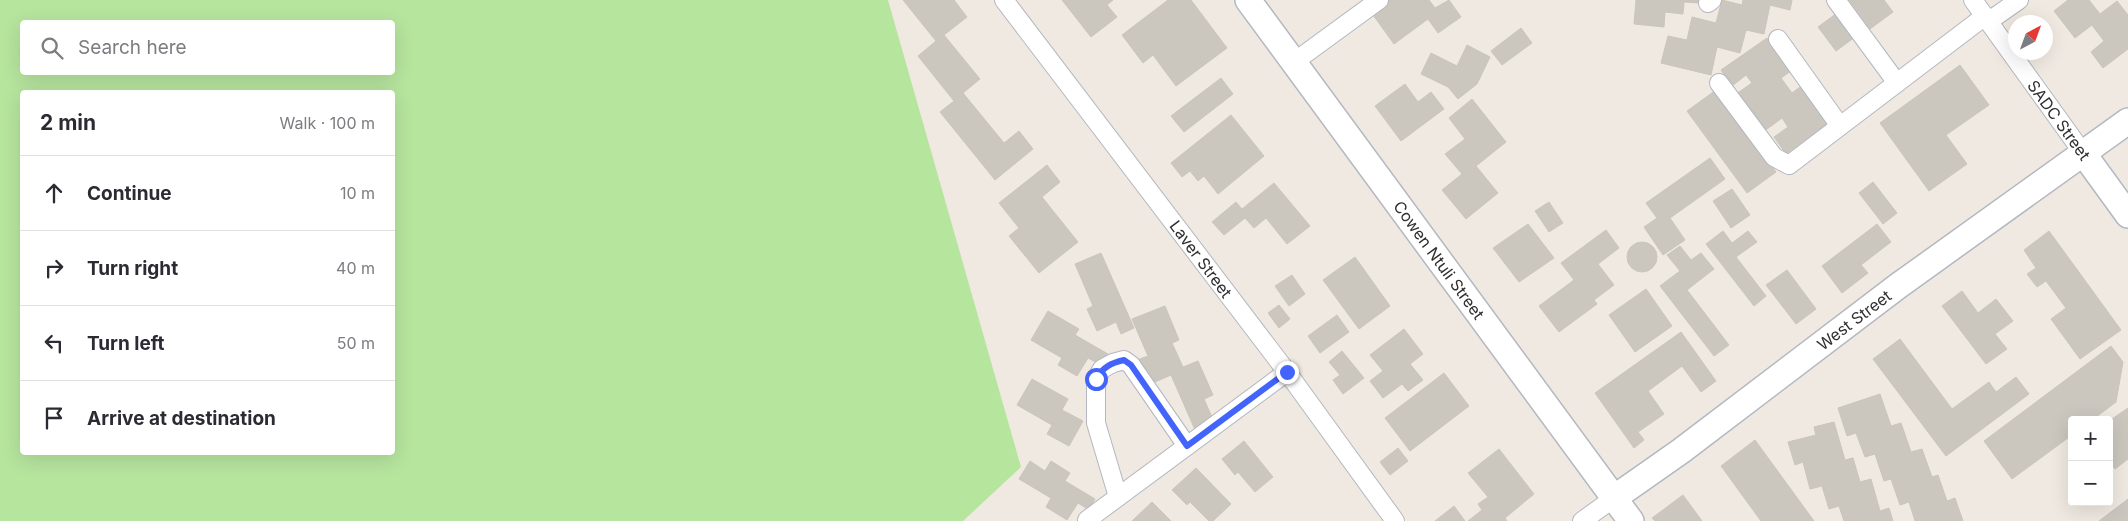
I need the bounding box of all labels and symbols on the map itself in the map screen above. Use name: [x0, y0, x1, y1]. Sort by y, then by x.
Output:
north arrow: [2008, 15, 2053, 60]
street label: SADC Street: [2023, 76, 2095, 164]
street label: Cowen Ntuli Street: [1389, 197, 1489, 323]
street label: Laver Street: [1165, 216, 1237, 302]
street label: West Street: [1813, 286, 1895, 354]
route end: [1276, 361, 1299, 384]
route start: [1085, 368, 1108, 391]

